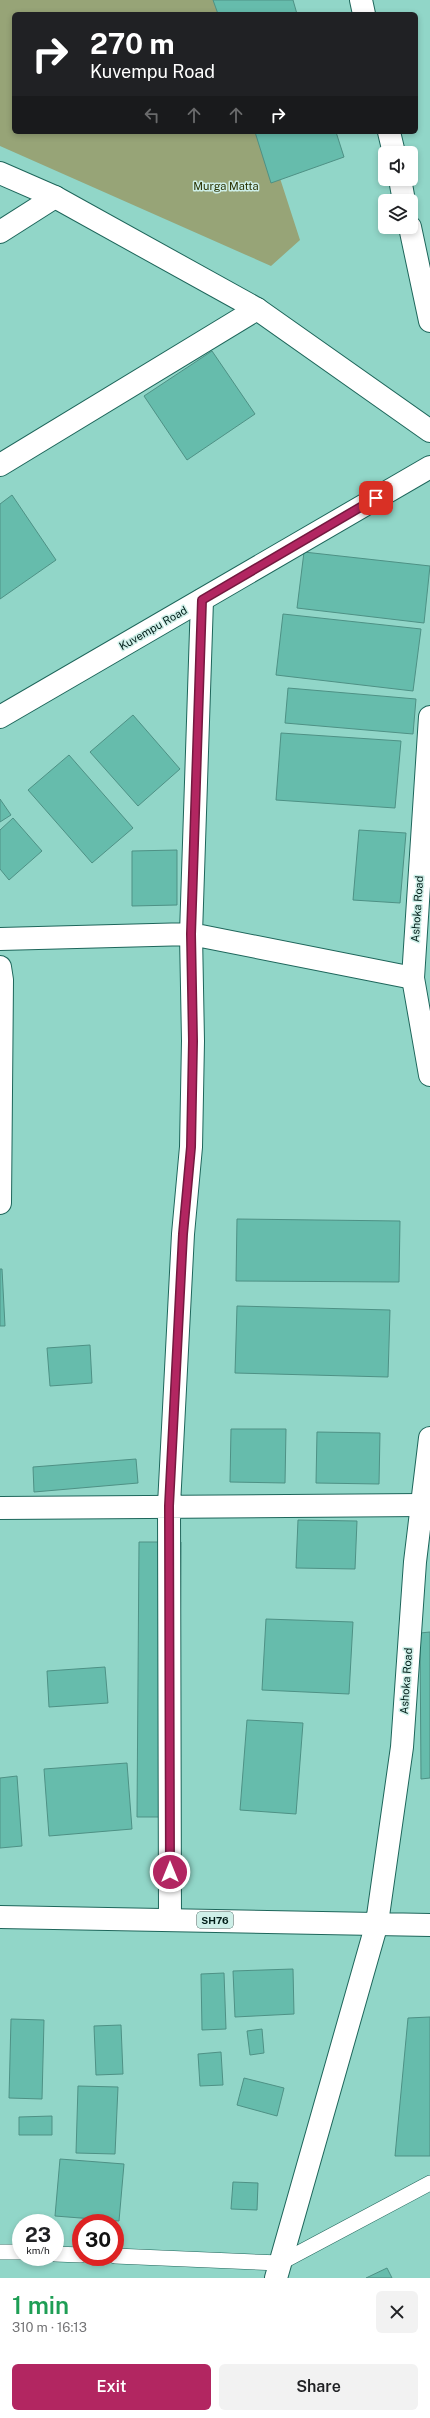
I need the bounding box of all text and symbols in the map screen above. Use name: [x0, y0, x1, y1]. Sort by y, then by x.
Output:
text: 270 m: [90, 27, 174, 60]
icon: right: [24, 28, 76, 80]
text: Kuvempu Road: [90, 61, 215, 82]
icon: left: [141, 104, 163, 126]
icon: ahead: [183, 104, 205, 126]
icon: ahead: [225, 104, 247, 126]
icon: right: [267, 104, 289, 126]
map controls: [378, 146, 418, 234]
button: sound: [378, 146, 418, 186]
park label: Murga Matta: [193, 180, 259, 192]
button: layers: [378, 194, 418, 234]
pin: [359, 481, 393, 515]
icon: arrive: [365, 487, 387, 509]
street label: Kuvempu Road: [117, 604, 189, 652]
street label: Ashoka Road: [409, 875, 425, 943]
street label: Ashoka Road: [398, 1647, 414, 1715]
position arrow: [149, 1851, 191, 1893]
road number: SH76: [197, 1912, 233, 1928]
speed limit sign: 30: [72, 2214, 124, 2266]
text: 23: [25, 2223, 51, 2247]
text: km/h: [26, 2244, 50, 2256]
text: 1 min: [12, 2291, 69, 2319]
button: close: [376, 2291, 418, 2333]
text: 310 m · 16:13: [12, 2320, 87, 2335]
button: Exit: [12, 2364, 211, 2410]
button: Share: [219, 2364, 418, 2410]

